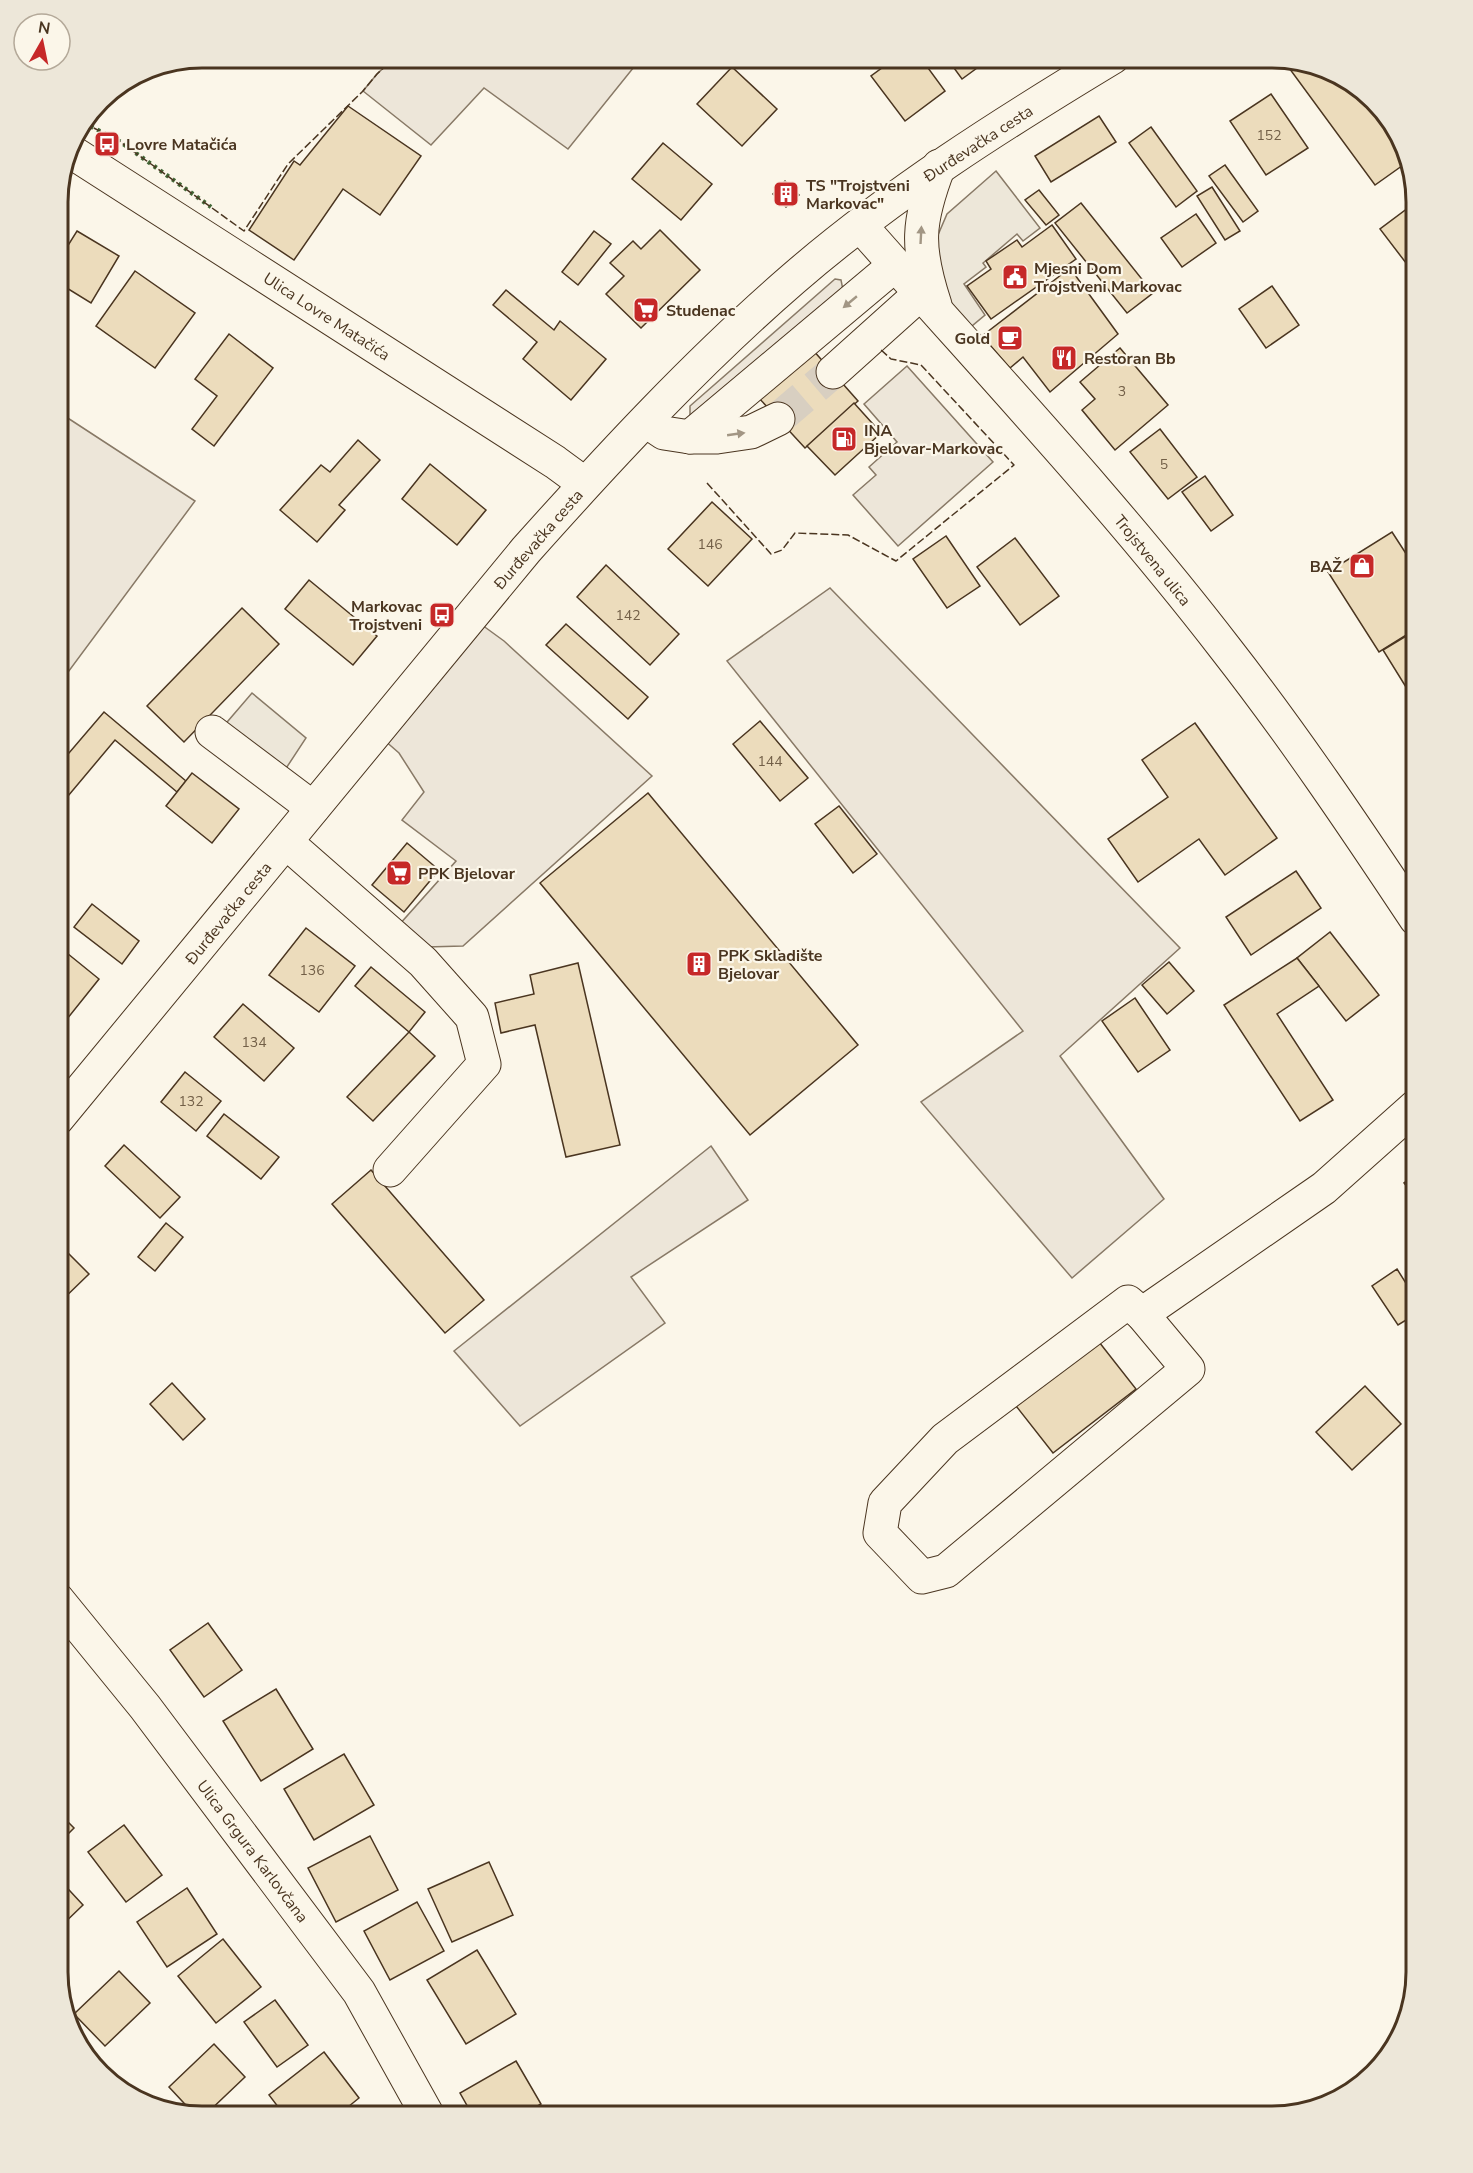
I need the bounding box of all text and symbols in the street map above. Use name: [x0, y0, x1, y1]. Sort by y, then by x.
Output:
north arrow: [12, 12, 72, 72]
text: N: [37, 16, 52, 40]
street label: Đurđevačka cesta: [919, 100, 1037, 188]
house number: 152: [1256, 126, 1282, 145]
bus stop icon: Lovre Matačića: [92, 129, 122, 159]
place label: Lovre Matačića: [126, 134, 237, 156]
place label: TS "Trojstveni Markovac": [806, 175, 910, 215]
building icon: TS "Trojstveni Markovac": [771, 179, 801, 209]
one-way arrow: [917, 226, 926, 245]
place label: Mjesni Dom Trojstveni Markovac: [1034, 258, 1182, 298]
public building icon: Mjesni Dom Trojstveni Markovac: [1000, 262, 1030, 292]
street label: Ulica Lovre Matačića: [259, 268, 394, 366]
supermarket icon: Studenac: [631, 295, 661, 325]
one-way arrow: [842, 296, 858, 309]
place label: Studenac: [666, 300, 736, 322]
cafe icon: Gold: [995, 323, 1025, 353]
place label: Gold: [954, 328, 990, 350]
restaurant icon: Restoran Bb: [1049, 343, 1079, 373]
place label: Restoran Bb: [1084, 348, 1176, 370]
house number: 3: [1118, 382, 1126, 401]
place label: INA Bjelovar-Markovac: [864, 420, 1003, 460]
fuel station icon: INA Bjelovar-Markovac: [829, 424, 859, 454]
one-way arrow: [726, 430, 745, 439]
house number: 5: [1160, 455, 1168, 474]
street label: Đurđevačka cesta: [488, 485, 588, 595]
street label: Trojstvena ulica: [1109, 510, 1196, 611]
house number: 146: [697, 535, 723, 554]
shop icon: BAŽ: [1347, 551, 1377, 581]
place label: BAŽ: [1310, 556, 1342, 578]
place label: Markovac Trojstveni: [349, 596, 422, 636]
bus stop icon: Markovac Trojstveni: [427, 600, 457, 630]
house number: 142: [615, 606, 641, 625]
house number: 144: [757, 752, 783, 771]
street label: Đurđevačka cesta: [180, 858, 277, 970]
supermarket icon: PPK Bjelovar: [384, 858, 414, 888]
place label: PPK Bjelovar: [418, 863, 516, 885]
place label: PPK Skladište Bjelovar: [718, 945, 823, 985]
building icon: PPK Skladište Bjelovar: [684, 949, 714, 979]
house number: 136: [299, 961, 325, 980]
house number: 134: [241, 1033, 267, 1052]
house number: 132: [178, 1092, 204, 1111]
street label: Ulica Grgura Karlovčana: [191, 1776, 313, 1927]

